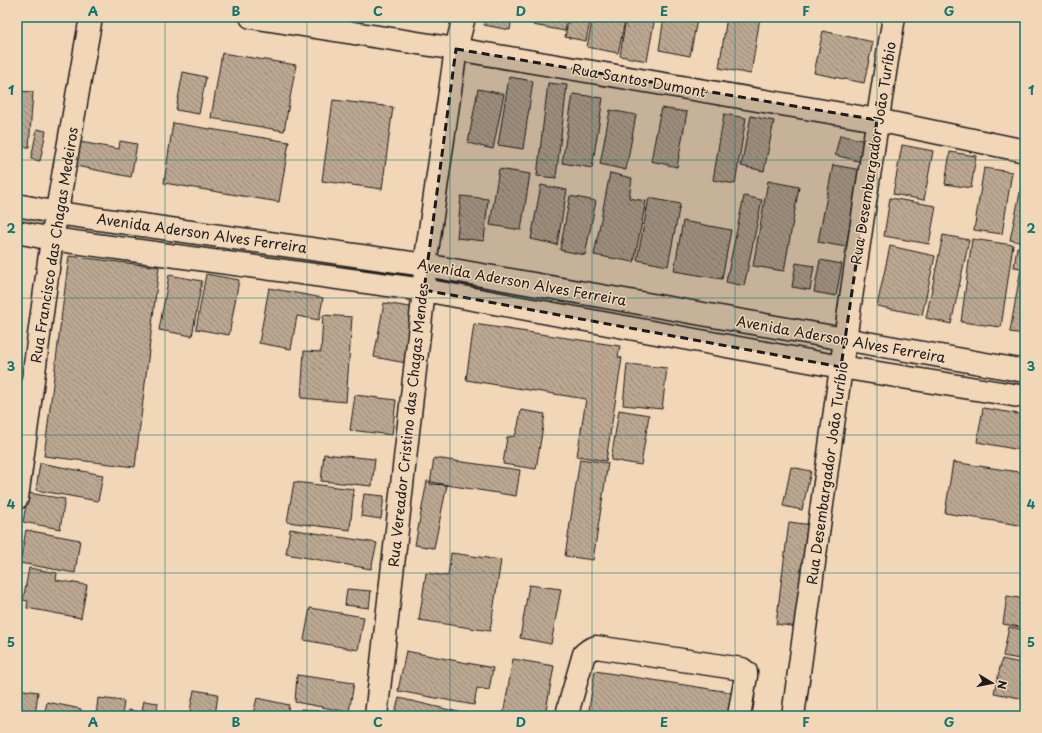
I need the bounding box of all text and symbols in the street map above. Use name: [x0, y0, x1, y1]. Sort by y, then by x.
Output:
text: A: [88, 1, 98, 20]
text: B: [232, 1, 241, 20]
text: C: [373, 1, 383, 20]
text: D: [516, 1, 526, 20]
text: E: [660, 1, 668, 20]
text: F: [802, 1, 810, 20]
text: G: [944, 1, 954, 20]
street label: Rua Desembargador João Turíbio: [845, 40, 901, 266]
street label: Rua Santos Dumont: [570, 58, 708, 102]
text: 1: [8, 80, 14, 99]
text: 1: [1028, 80, 1034, 99]
street label: Rua Francisco das Chagas Medeiros: [25, 125, 83, 365]
street label: Avenida Aderson Alves Ferreira: [96, 208, 309, 258]
text: 2: [6, 218, 16, 237]
text: 2: [1026, 218, 1036, 237]
street label: Avenida Aderson Alves Ferreira: [416, 253, 628, 311]
street label: Rua Vereador Cristino das Chagas Mendes: [383, 282, 433, 568]
street label: Avenida Aderson Alves Ferreira: [735, 310, 947, 368]
text: 3: [7, 356, 16, 375]
text: 3: [1027, 356, 1036, 375]
street label: Rua Desembargador João Turíbio: [801, 360, 853, 586]
text: 4: [7, 494, 16, 513]
text: 4: [1027, 494, 1036, 513]
text: 5: [7, 632, 15, 651]
text: 5: [1027, 632, 1035, 651]
north arrow: [972, 663, 1012, 703]
text: N: [993, 679, 1011, 691]
text: A: [88, 712, 98, 731]
text: B: [232, 712, 241, 731]
text: C: [373, 712, 383, 731]
text: D: [516, 712, 526, 731]
text: E: [660, 712, 668, 731]
text: F: [802, 712, 810, 731]
text: G: [944, 712, 954, 731]

